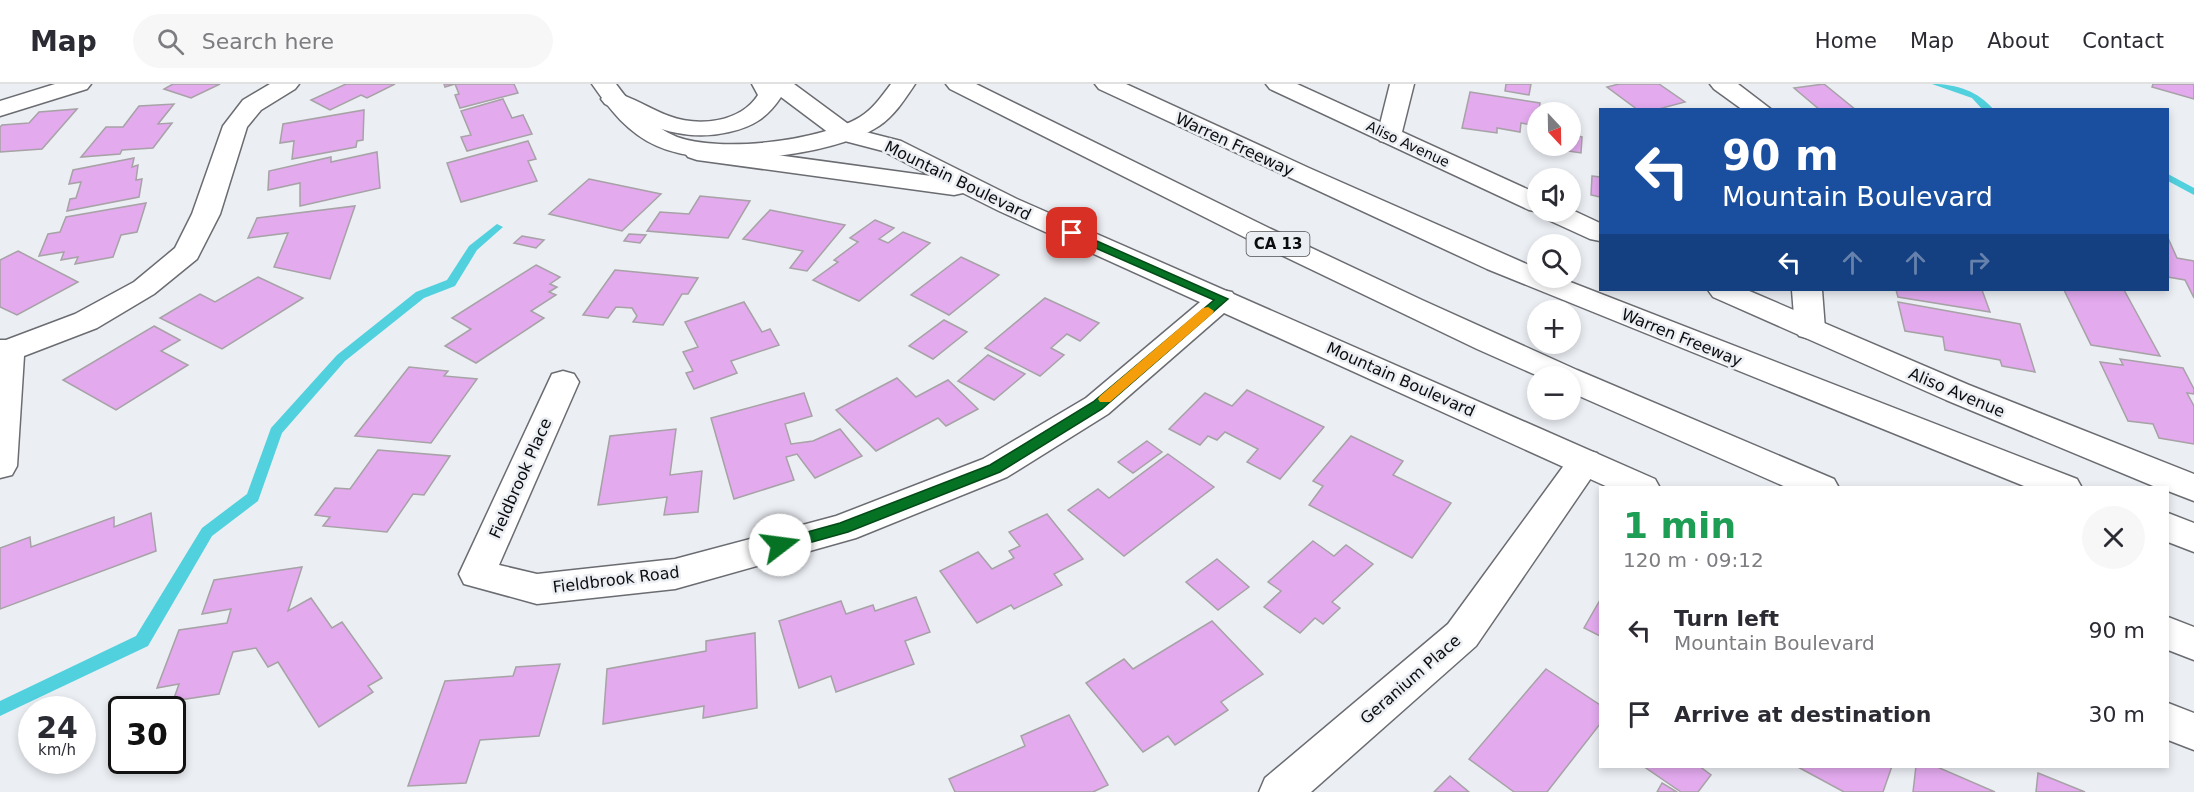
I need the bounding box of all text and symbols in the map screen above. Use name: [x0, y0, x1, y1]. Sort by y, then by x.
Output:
search box: [133, 14, 553, 68]
text: Map: [30, 25, 97, 58]
icon: search: [154, 25, 187, 58]
text: Search here: [202, 29, 334, 54]
text: Home: [1815, 29, 1877, 53]
text: Map: [1910, 29, 1954, 53]
text: About: [1987, 29, 2049, 53]
text: Contact: [2082, 29, 2164, 53]
north arrow: [1527, 102, 1581, 156]
map controls: [1527, 102, 1581, 420]
street label: Warren Freeway: [1173, 109, 1297, 180]
street label: Aliso Avenue: [1364, 118, 1452, 170]
text: 90 m: [1722, 131, 1839, 180]
icon: left: [1623, 132, 1701, 210]
street label: Mountain Boulevard: [881, 137, 1034, 224]
button: sound: [1527, 168, 1581, 222]
text: Mountain Boulevard: [1722, 181, 1993, 212]
pin: [1046, 207, 1097, 258]
icon: arrive: [1055, 216, 1088, 249]
road number: CA 13: [1246, 232, 1310, 256]
button: search: [1527, 234, 1581, 288]
icon: left: [1773, 246, 1806, 279]
icon: ahead: [1836, 246, 1869, 279]
icon: ahead: [1899, 246, 1932, 279]
icon: right: [1962, 246, 1995, 279]
button: +: [1527, 300, 1581, 354]
street label: Warren Freeway: [1619, 305, 1745, 370]
street label: Mountain Boulevard: [1324, 338, 1478, 421]
street label: Aliso Avenue: [1906, 364, 2008, 421]
button: −: [1527, 366, 1581, 420]
street label: Fieldbrook Place: [485, 415, 556, 541]
text: 1 min: [1623, 505, 1736, 546]
button: close: [2082, 506, 2145, 569]
position arrow: [748, 513, 812, 577]
text: 120 m · 09:12: [1623, 548, 1764, 572]
street label: Fieldbrook Road: [552, 562, 680, 597]
text: Turn left: [1674, 606, 1779, 631]
icon: left: [1623, 614, 1656, 647]
text: 90 m: [2089, 618, 2145, 643]
street label: Geranium Place: [1356, 631, 1464, 728]
text: Mountain Boulevard: [1674, 631, 1875, 655]
speed limit sign: 30: [108, 696, 186, 774]
icon: arrive: [1623, 698, 1656, 731]
text: Arrive at destination: [1674, 702, 1931, 727]
text: 30 m: [2089, 702, 2145, 727]
text: 24: [36, 710, 78, 745]
text: km/h: [38, 741, 76, 759]

